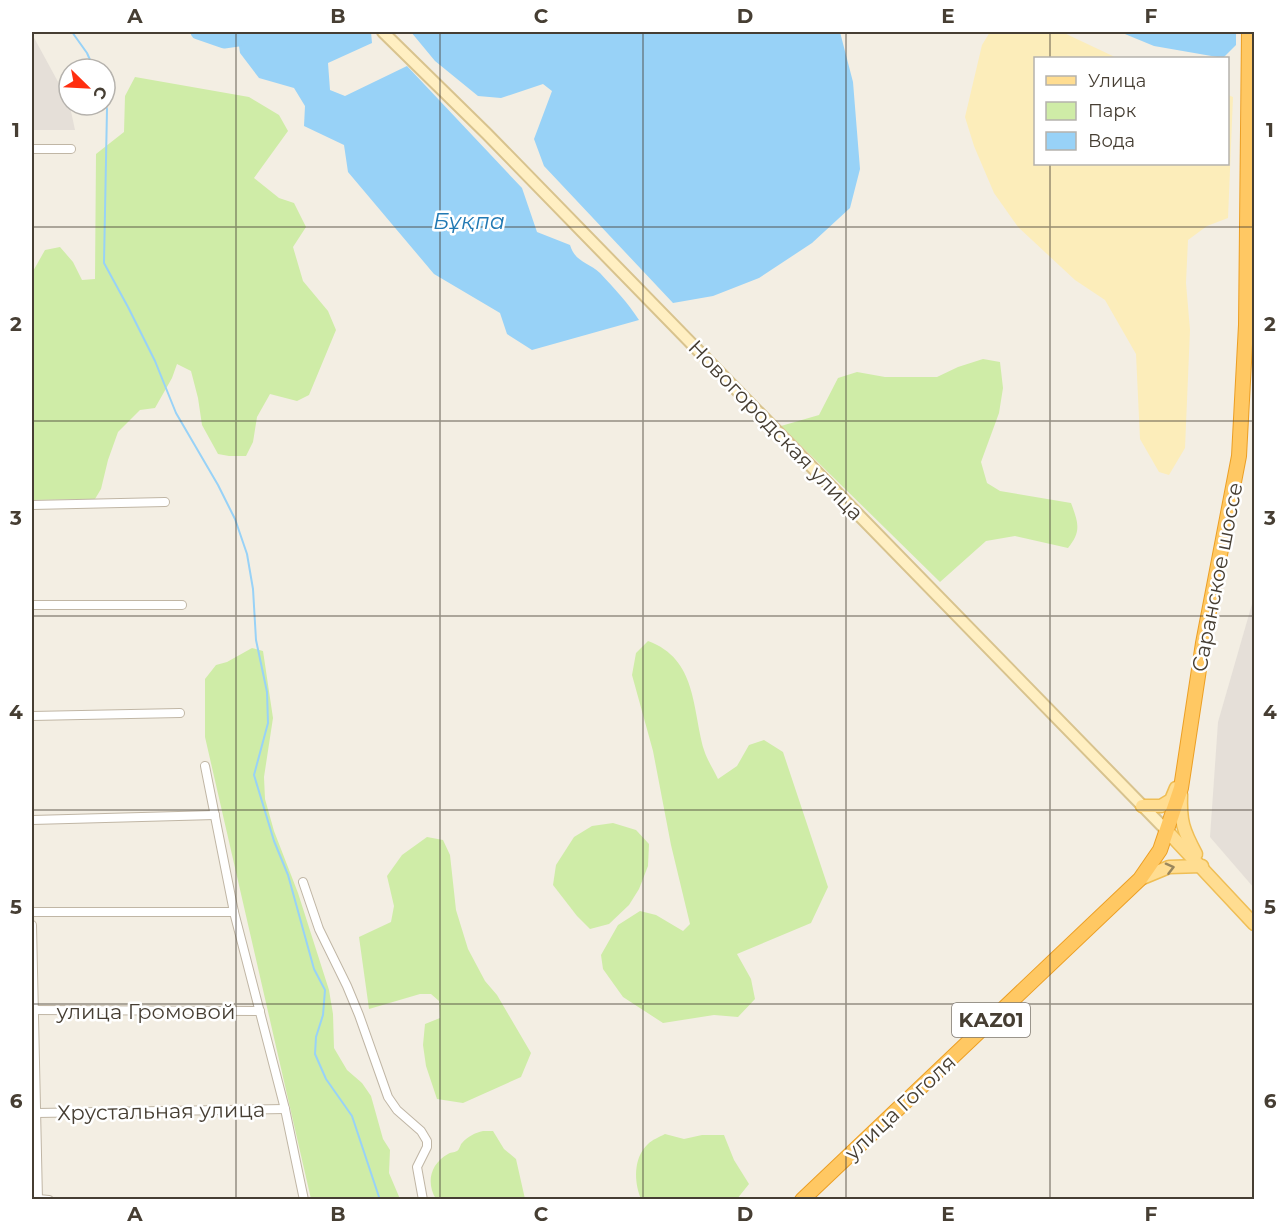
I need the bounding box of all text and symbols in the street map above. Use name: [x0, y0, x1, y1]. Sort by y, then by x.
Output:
text: A: [126, 4, 143, 28]
text: B: [330, 4, 346, 28]
text: C: [534, 4, 549, 28]
text: D: [737, 4, 753, 28]
text: E: [941, 4, 955, 28]
text: F: [1145, 4, 1158, 28]
north arrow: [57, 57, 117, 117]
legend: [1034, 57, 1229, 165]
text: Улица: [1088, 70, 1146, 92]
text: С: [89, 84, 111, 102]
text: Парк: [1088, 100, 1137, 122]
text: 1: [12, 118, 20, 142]
text: 1: [1266, 118, 1274, 142]
text: Вода: [1088, 130, 1135, 152]
water label: Бұқпа: [433, 208, 505, 235]
text: 2: [10, 312, 22, 336]
text: 2: [1264, 312, 1276, 336]
street label: Новогородская улица: [683, 335, 869, 525]
street label: Саранское шоссе: [1186, 480, 1248, 674]
text: 3: [9, 506, 22, 530]
text: 3: [1263, 506, 1276, 530]
text: 4: [9, 700, 23, 724]
text: 4: [1263, 700, 1277, 724]
one-way arrow: [1165, 863, 1175, 876]
text: 5: [10, 895, 22, 919]
text: 5: [1264, 895, 1276, 919]
street label: улица Громовой: [56, 999, 235, 1024]
road number: KАZ01: [952, 1003, 1030, 1037]
street label: улица Гоголя: [839, 1049, 961, 1165]
text: 6: [10, 1089, 23, 1113]
text: 6: [1264, 1089, 1277, 1113]
street label: Хрустальная улица: [57, 1097, 265, 1125]
text: A: [126, 1202, 143, 1226]
text: B: [330, 1202, 346, 1226]
text: C: [534, 1202, 549, 1226]
text: D: [737, 1202, 753, 1226]
text: E: [941, 1202, 955, 1226]
text: F: [1145, 1202, 1158, 1226]

